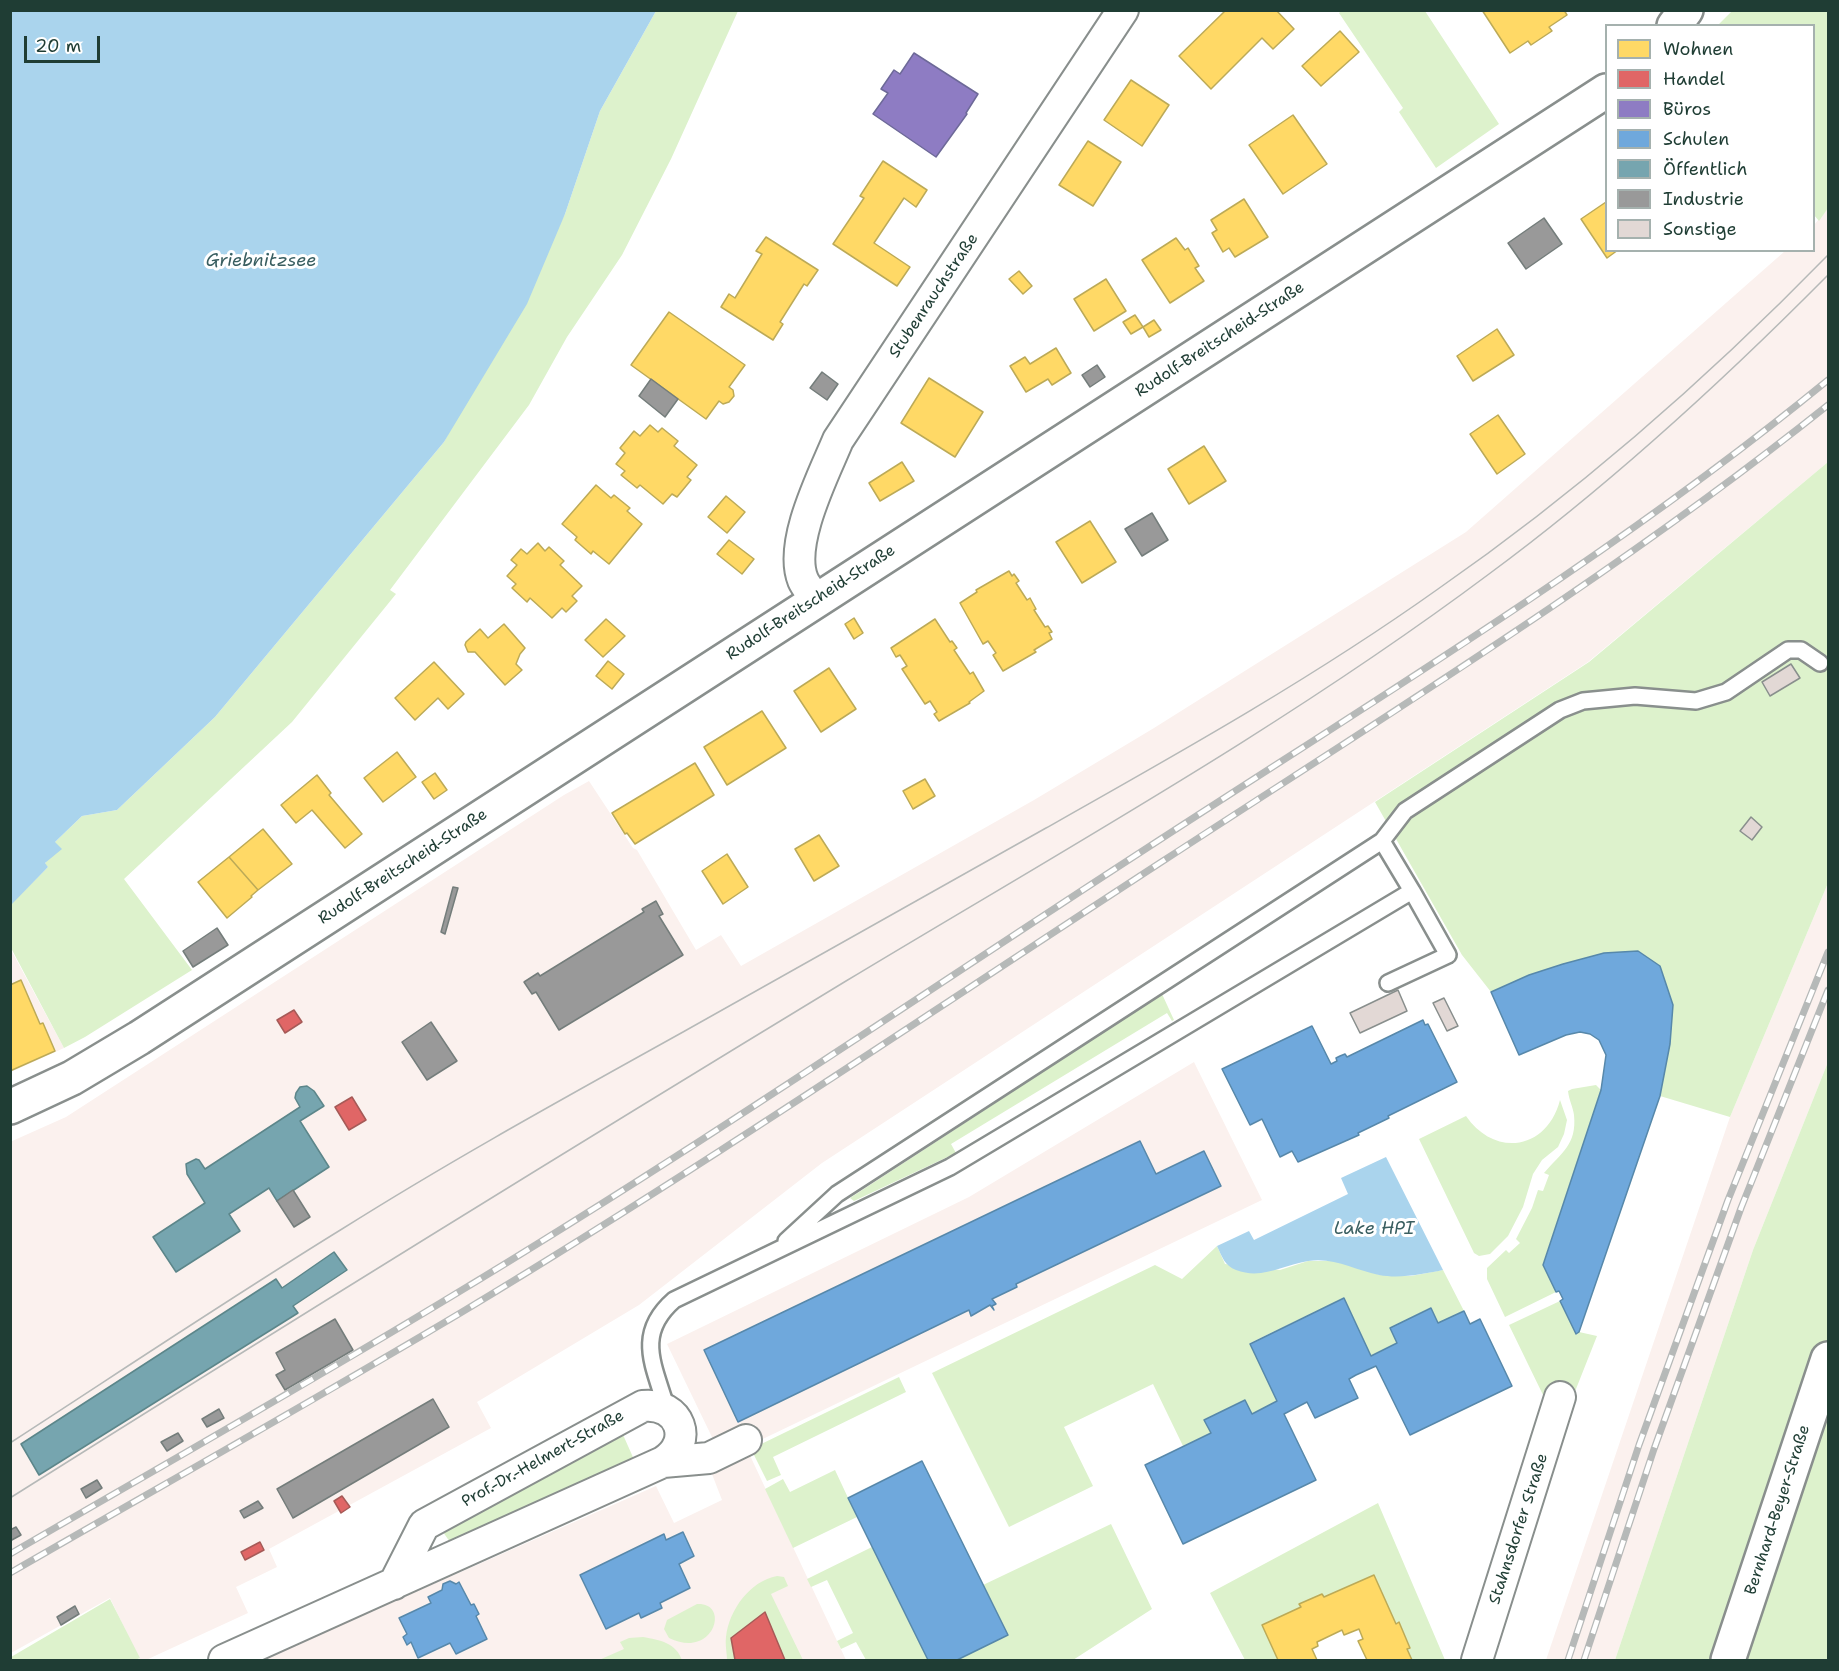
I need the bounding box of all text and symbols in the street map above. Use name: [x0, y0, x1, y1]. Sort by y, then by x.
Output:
scale bar: [27, 24, 104, 62]
legend: [1605, 24, 1815, 252]
text: 20 m: [35, 34, 81, 58]
text: Wohnen: [1663, 37, 1733, 61]
text: Handel: [1663, 67, 1725, 91]
text: Büros: [1663, 97, 1711, 121]
text: Schulen: [1663, 127, 1729, 151]
text: Öffentlich: [1663, 157, 1747, 181]
text: Industrie: [1663, 187, 1744, 211]
text: Sonstige: [1663, 217, 1737, 241]
street label: Stubenrauchstraße: [885, 230, 983, 362]
water label: Griebnitzsee: [206, 250, 316, 272]
street label: Rudolf-Breitscheid-Straße: [1132, 278, 1308, 402]
street label: Rudolf-Breitscheid-Straße: [723, 541, 899, 665]
street label: Rudolf-Breitscheid-Straße: [315, 805, 491, 929]
water label: Lake HPI: [1334, 1218, 1414, 1240]
street label: Prof.-Dr.-Helmert-Straße: [459, 1406, 627, 1512]
street label: Bernhard-Beyer-Straße: [1741, 1423, 1815, 1597]
street label: Stahnsdorfer Straße: [1486, 1451, 1552, 1607]

